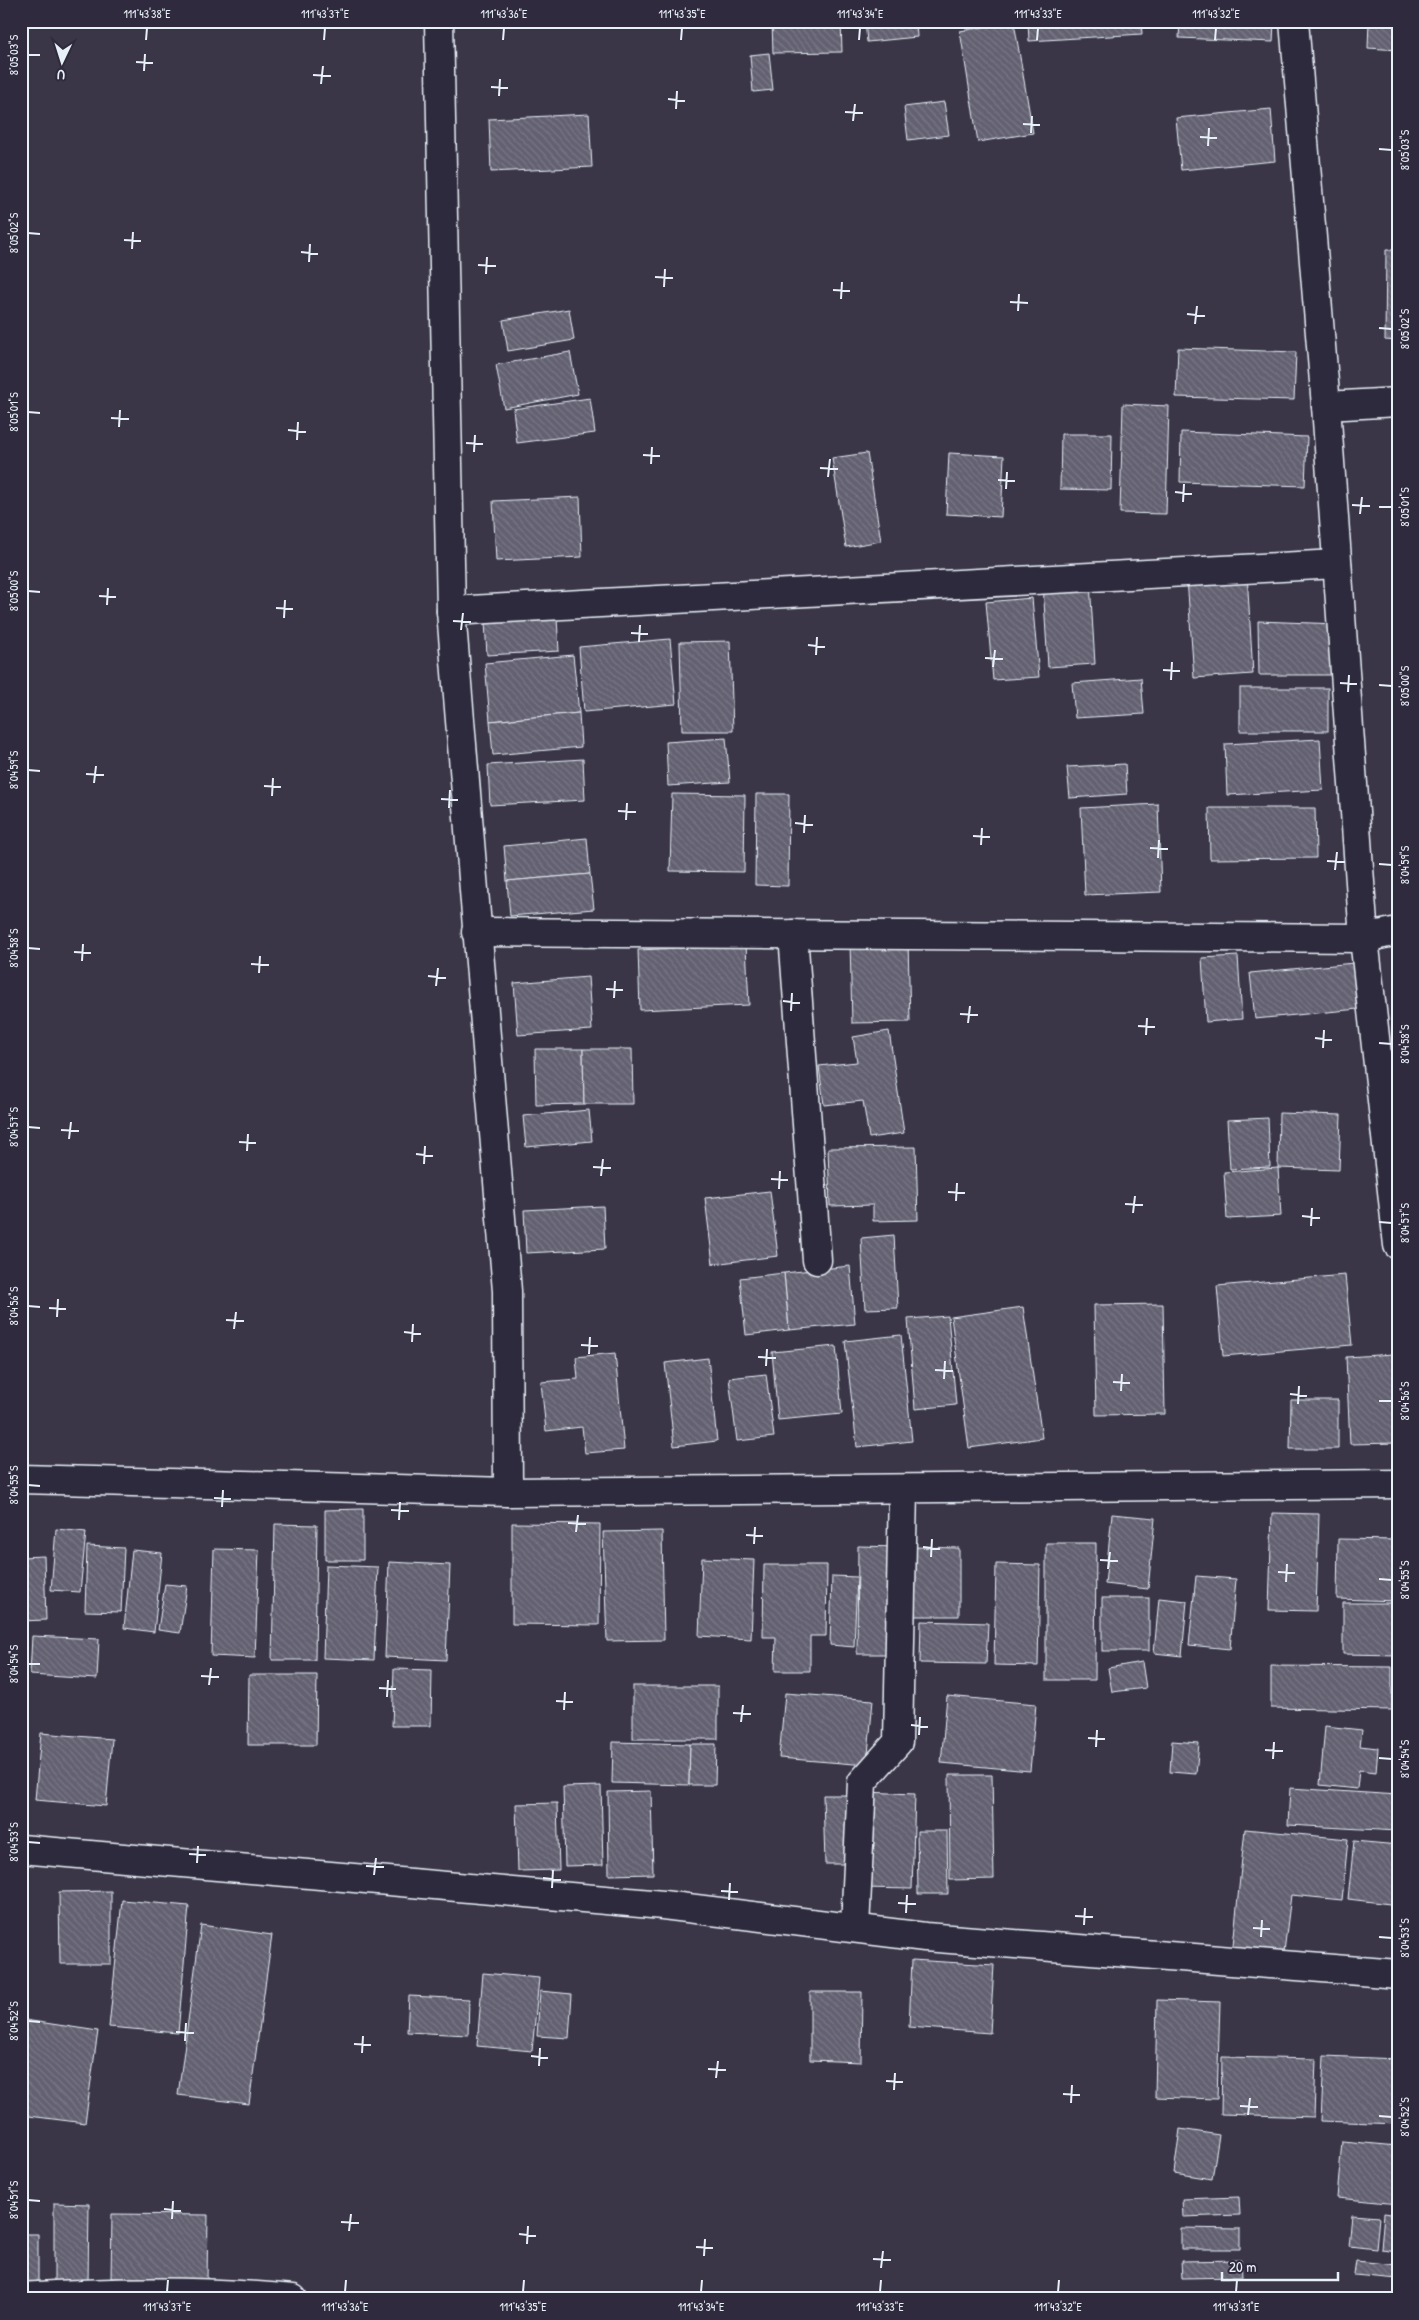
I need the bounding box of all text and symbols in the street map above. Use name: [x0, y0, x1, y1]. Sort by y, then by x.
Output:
text: 111°43'38"E: [123, 5, 171, 22]
text: 111°43'37"E: [301, 5, 350, 22]
text: 111°43'36"E: [481, 5, 528, 22]
text: 111°43'35"E: [658, 5, 706, 22]
text: 111°43'34"E: [837, 5, 884, 22]
text: 111°43'33"E: [1014, 5, 1062, 22]
text: 111°43'32"E: [1192, 5, 1241, 22]
text: 8°05'03"S: [5, 34, 22, 75]
north arrow: [38, 38, 88, 88]
text: U: [56, 66, 66, 85]
text: 8°05'03"S: [1396, 129, 1413, 170]
text: 8°05'02"S: [5, 212, 22, 253]
text: 8°05'02"S: [1396, 308, 1413, 349]
text: 8°05'01"S: [5, 392, 22, 432]
text: 8°05'01"S: [1396, 487, 1413, 527]
text: 8°05'00"S: [5, 570, 22, 611]
text: 8°05'00"S: [1396, 665, 1413, 706]
text: 8°04'59"S: [5, 750, 22, 789]
text: 8°04'59"S: [1396, 845, 1413, 884]
text: 8°04'58"S: [5, 928, 22, 968]
text: 8°04'58"S: [1396, 1024, 1413, 1064]
text: 8°04'57"S: [5, 1107, 22, 1147]
text: 8°04'57"S: [1396, 1203, 1413, 1243]
text: 8°04'56"S: [5, 1286, 22, 1325]
text: 8°04'56"S: [1396, 1381, 1413, 1420]
text: 8°04'55"S: [5, 1465, 22, 1505]
text: 8°04'55"S: [1396, 1560, 1413, 1600]
text: 8°04'54"S: [5, 1644, 22, 1683]
text: 8°04'54"S: [1396, 1739, 1413, 1778]
text: 8°04'53"S: [5, 1822, 22, 1862]
text: 8°04'53"S: [1396, 1918, 1413, 1958]
text: 8°04'52"S: [5, 2001, 22, 2041]
text: 8°04'52"S: [1396, 2097, 1413, 2137]
text: 8°04'51"S: [5, 2180, 22, 2219]
scale bar: [1222, 2250, 1338, 2282]
text: 20 m: [1229, 2256, 1256, 2277]
text: 111°43'37"E: [143, 2298, 192, 2315]
text: 111°43'36"E: [322, 2298, 369, 2315]
text: 111°43'35"E: [499, 2298, 547, 2315]
text: 111°43'34"E: [678, 2298, 725, 2315]
text: 111°43'33"E: [856, 2298, 904, 2315]
text: 111°43'32"E: [1034, 2298, 1083, 2315]
text: 111°43'31"E: [1213, 2298, 1260, 2315]

